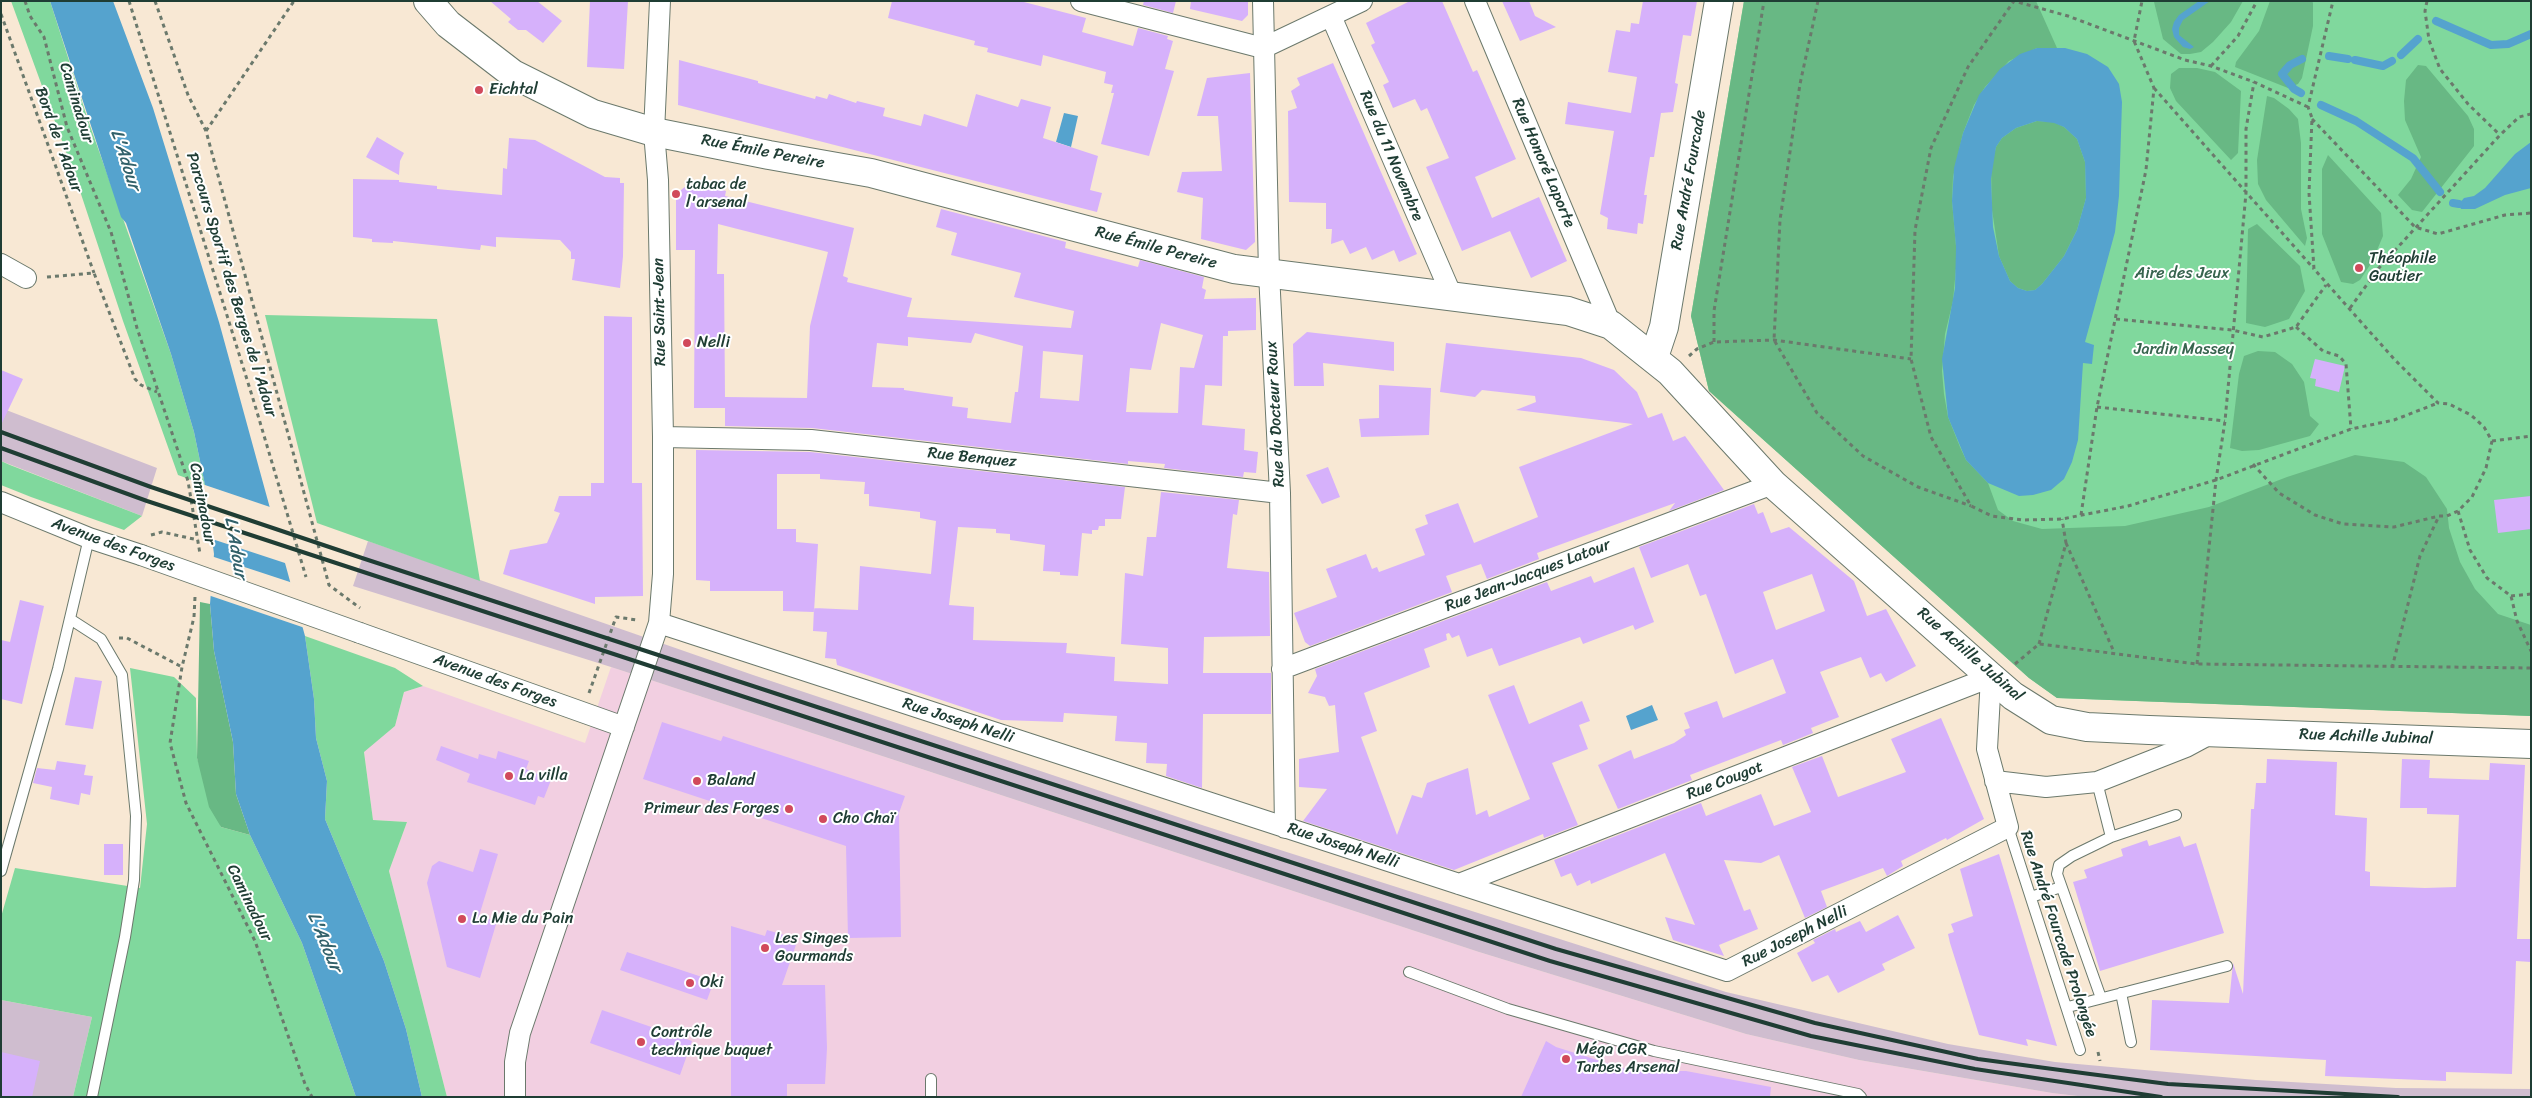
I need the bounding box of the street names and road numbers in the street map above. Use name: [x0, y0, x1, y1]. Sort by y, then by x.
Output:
street label: Caminadour: [55, 60, 97, 146]
street label: Bord de l'Adour: [30, 85, 86, 195]
street label: Rue du 11 Novembre: [1355, 88, 1427, 224]
street label: Rue Honoré Laporte: [1507, 95, 1579, 231]
street label: Rue André Fourcade: [1667, 108, 1711, 252]
street label: Rue Émile Pereire: [700, 131, 826, 173]
street label: Parcours Sportif des Berges de l'Adour: [181, 150, 281, 420]
street label: Rue Émile Pereire: [1093, 223, 1219, 273]
street label: Rue Saint-Jean: [649, 258, 671, 366]
street label: Rue du Docteur Roux: [1263, 340, 1289, 488]
street label: Rue Benquez: [927, 444, 1017, 472]
street label: Caminadour: [185, 461, 219, 547]
street label: Avenue des Forges: [49, 514, 177, 576]
street label: Rue Jean-Jacques Latour: [1443, 536, 1613, 616]
street label: Rue Achille Jubinal: [1913, 604, 2027, 706]
street label: Avenue des Forges: [431, 650, 559, 712]
street label: Rue Joseph Nelli: [900, 694, 1016, 748]
street label: Rue Achille Jubinal: [2299, 725, 2433, 749]
street label: Rue Cougot: [1684, 758, 1766, 804]
street label: Rue Joseph Nelli: [1285, 819, 1401, 873]
street label: Rue André Fourcade Prolongée: [2016, 828, 2100, 1040]
street label: Caminadour: [222, 861, 276, 945]
street label: Rue Joseph Nelli: [1739, 902, 1851, 972]

